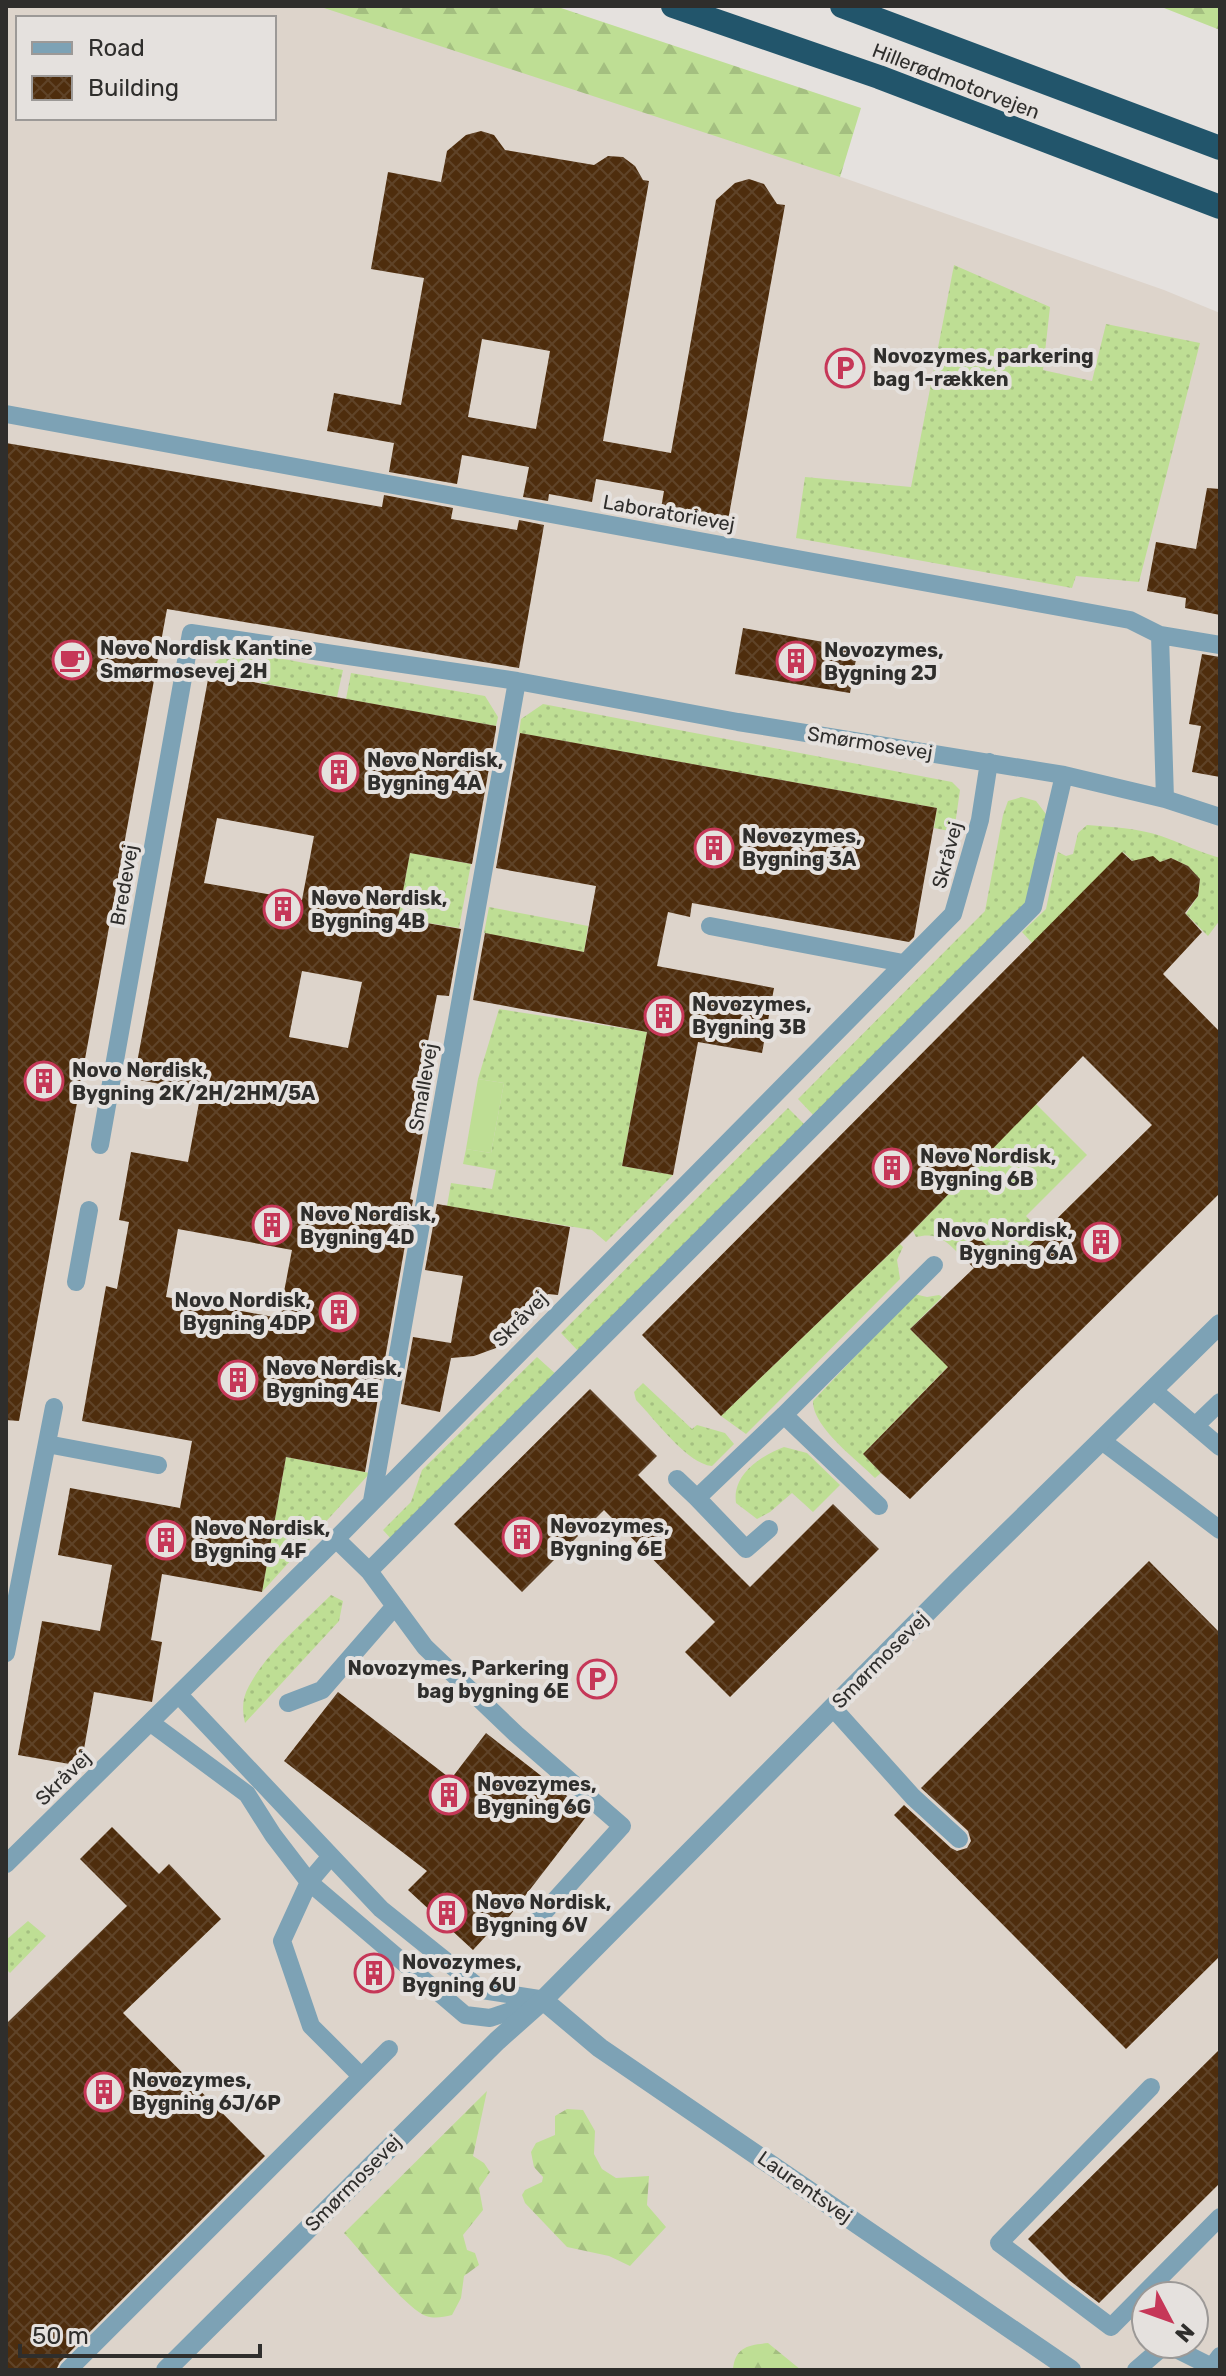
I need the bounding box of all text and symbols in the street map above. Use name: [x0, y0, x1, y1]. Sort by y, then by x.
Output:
legend: [16, 16, 276, 120]
text: Road: [88, 34, 145, 62]
street label: Hillerødmotorvejen: [869, 38, 1043, 124]
text: Building: [88, 74, 179, 102]
place label: Novozymes, parkering bag 1-rækken: [873, 344, 1094, 391]
parking icon: Novozymes, parkering bag 1-rækken: [824, 347, 866, 389]
street label: Laboratorievej: [601, 490, 737, 536]
place label: Novo Nordisk Kantine Smørmosevej 2H: [100, 636, 313, 683]
place label: Novozymes, Bygning 2J: [824, 638, 944, 685]
cafe icon: Novo Nordisk Kantine Smørmosevej 2H: [51, 639, 93, 681]
building icon: Novozymes, Bygning 2J: [775, 640, 817, 682]
street label: Smørmosevej: [806, 721, 934, 765]
place label: Novo Nordisk, Bygning 4A: [367, 748, 503, 795]
building icon: Novo Nordisk, Bygning 4A: [318, 751, 360, 793]
street label: Skråvej: [927, 819, 967, 891]
place label: Novozymes, Bygning 3A: [742, 824, 862, 871]
building icon: Novozymes, Bygning 3A: [693, 827, 735, 869]
street label: Bredevej: [105, 843, 143, 927]
place label: Novo Nordisk, Bygning 4B: [311, 886, 447, 933]
building icon: Novo Nordisk, Bygning 4B: [262, 888, 304, 930]
place label: Novozymes, Bygning 3B: [692, 992, 812, 1039]
building icon: Novozymes, Bygning 3B: [643, 995, 685, 1037]
street label: Smallevej: [403, 1041, 443, 1133]
place label: Novo Nordisk, Bygning 2K/2H/2HM/5A: [72, 1058, 316, 1105]
building icon: Novo Nordisk, Bygning 2K/2H/2HM/5A: [23, 1060, 65, 1102]
place label: Novo Nordisk, Bygning 6B: [920, 1144, 1056, 1191]
building icon: Novo Nordisk, Bygning 6B: [871, 1147, 913, 1189]
place label: Novo Nordisk, Bygning 4D: [300, 1202, 436, 1249]
building icon: Novo Nordisk, Bygning 4D: [251, 1204, 293, 1246]
place label: Novo Nordisk, Bygning 6A: [937, 1218, 1074, 1265]
building icon: Novo Nordisk, Bygning 6A: [1080, 1221, 1122, 1263]
street label: Skråvej: [487, 1286, 553, 1352]
place label: Novo Nordisk, Bygning 4DP: [175, 1288, 311, 1335]
building icon: Novo Nordisk, Bygning 4DP: [318, 1291, 360, 1333]
place label: Novo Nordisk, Bygning 4E: [266, 1356, 402, 1403]
building icon: Novo Nordisk, Bygning 4E: [217, 1359, 259, 1401]
place label: Novozymes, Bygning 6E: [550, 1514, 670, 1561]
place label: Novo Nordisk, Bygning 4F: [194, 1516, 330, 1563]
building icon: Novozymes, Bygning 6E: [501, 1516, 543, 1558]
building icon: Novo Nordisk, Bygning 4F: [145, 1519, 187, 1561]
street label: Smørmosevej: [827, 1607, 933, 1713]
place label: Novozymes, Parkering bag bygning 6E: [348, 1656, 569, 1703]
parking icon: Novozymes, Parkering bag bygning 6E: [576, 1658, 618, 1700]
street label: Skråvej: [30, 1746, 96, 1810]
place label: Novozymes, Bygning 6G: [477, 1772, 597, 1819]
building icon: Novozymes, Bygning 6G: [428, 1774, 470, 1816]
place label: Novo Nordisk, Bygning 6V: [475, 1890, 611, 1937]
building icon: Novo Nordisk, Bygning 6V: [426, 1892, 468, 1934]
place label: Novozymes, Bygning 6U: [402, 1950, 522, 1997]
building icon: Novozymes, Bygning 6U: [353, 1952, 395, 1994]
place label: Novozymes, Bygning 6J/6P: [132, 2068, 281, 2115]
building icon: Novozymes, Bygning 6J/6P: [83, 2071, 125, 2113]
street label: Smørmosevej: [300, 2130, 406, 2236]
street label: Laurentsvej: [753, 2146, 857, 2228]
north arrow: [1130, 2280, 1210, 2360]
scale bar: [20, 2308, 260, 2358]
text: N: [1169, 2318, 1200, 2348]
text: 50 m: [32, 2322, 89, 2350]

